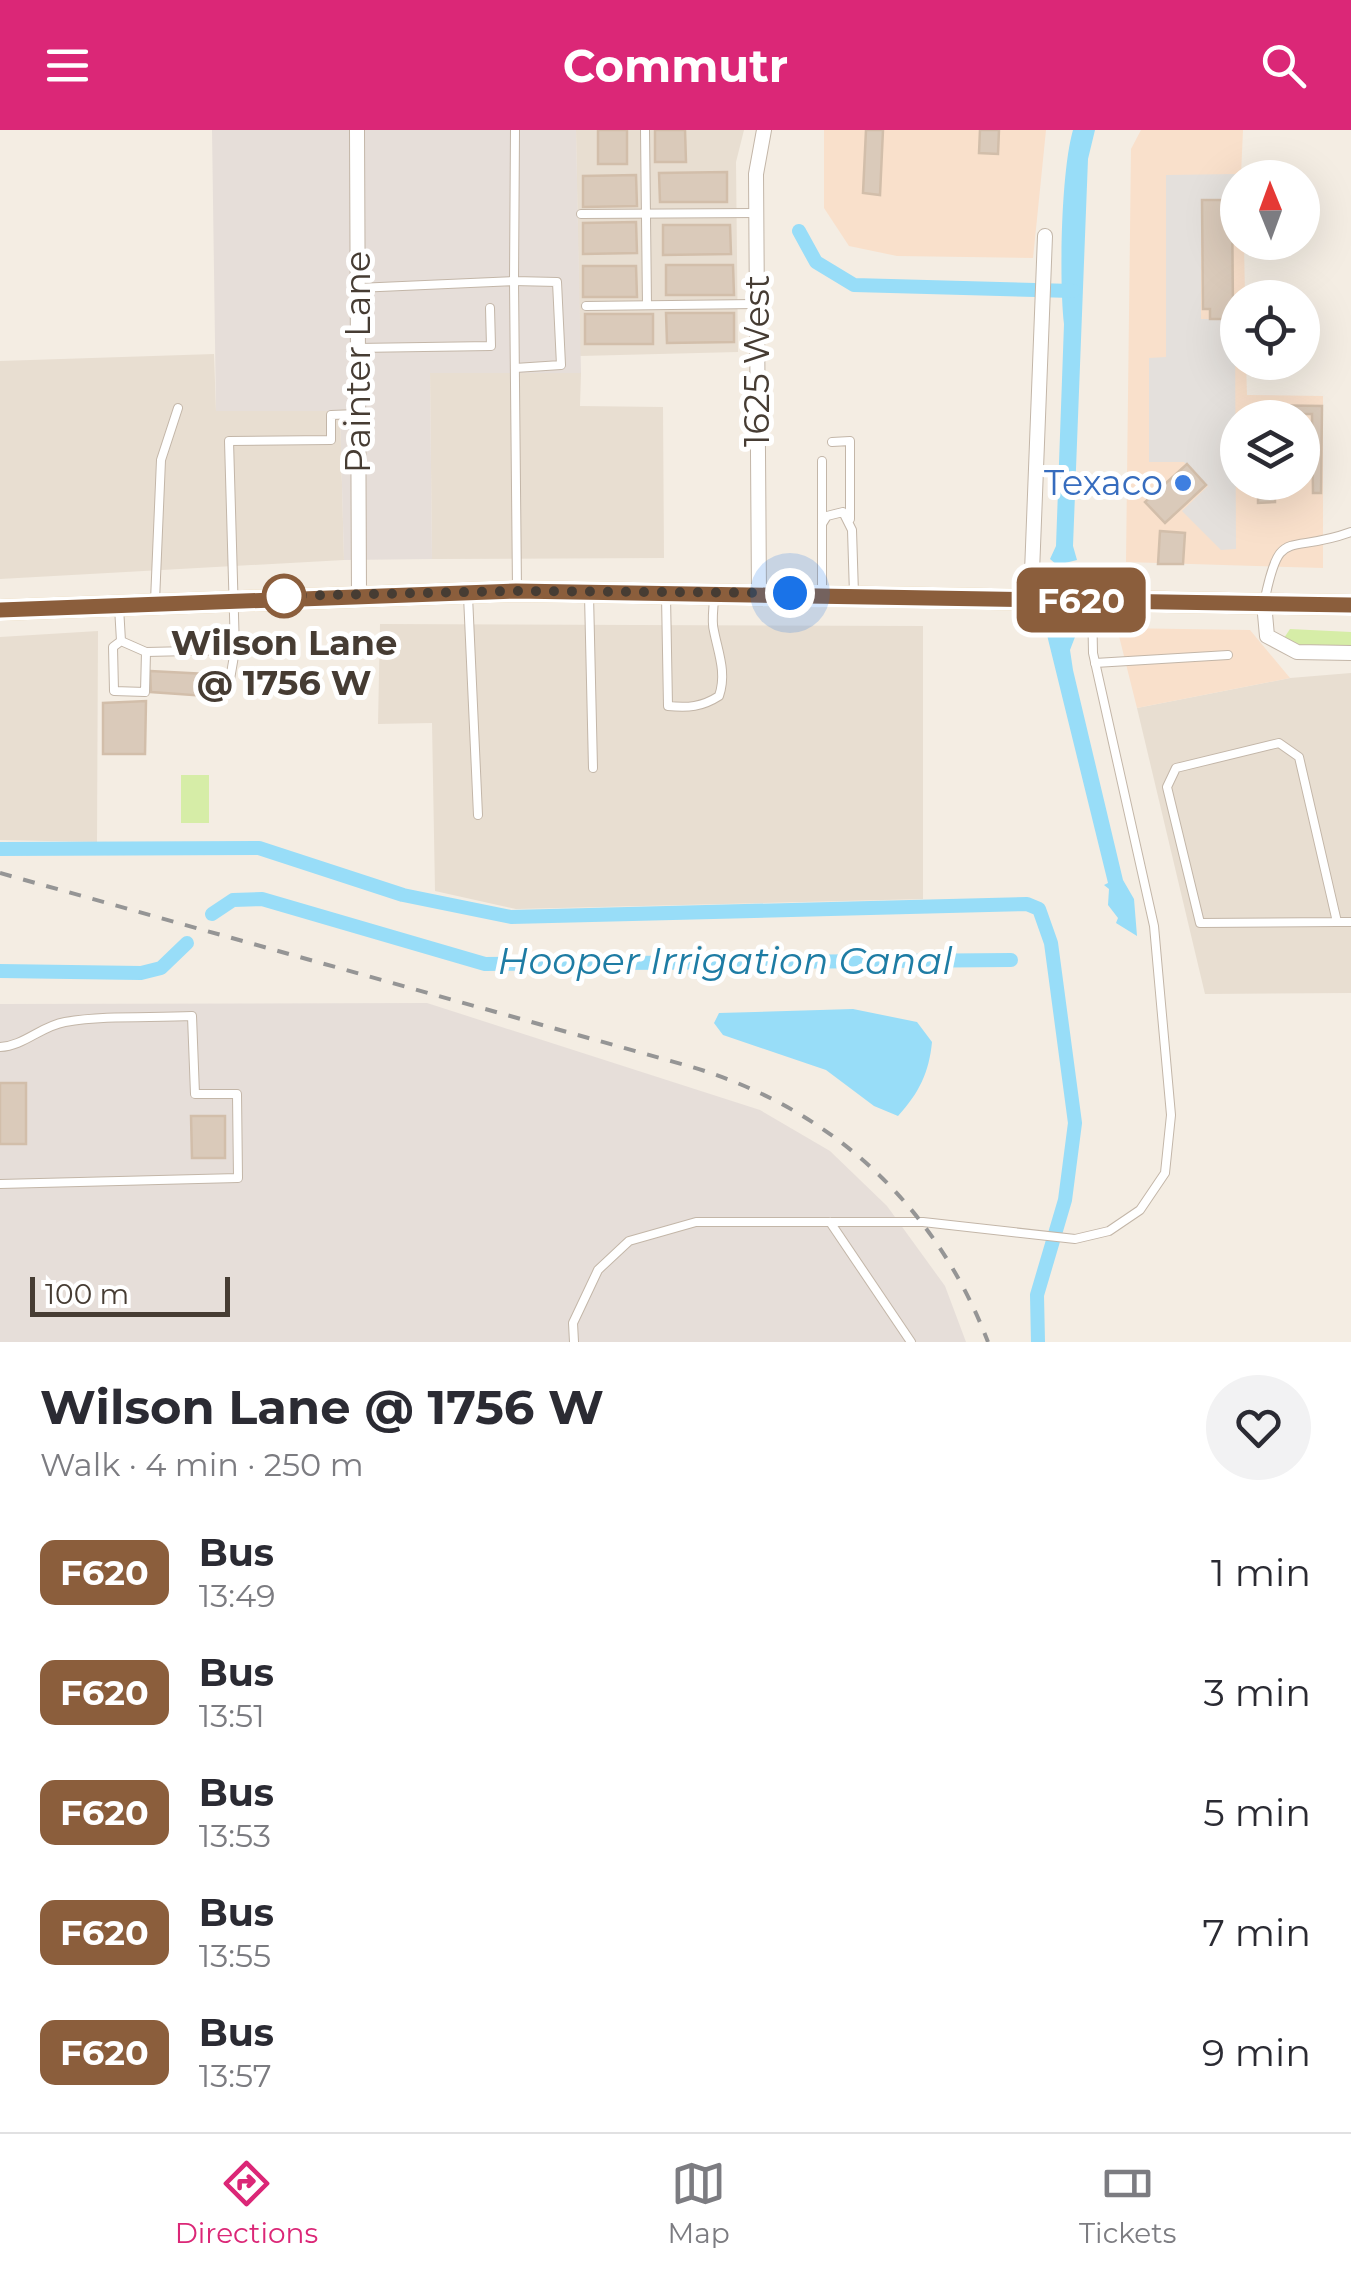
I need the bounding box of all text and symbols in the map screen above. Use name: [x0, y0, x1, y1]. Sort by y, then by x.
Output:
icon: menu: [40, 38, 95, 93]
text: Commutr: [563, 38, 788, 93]
icon: search: [1256, 38, 1311, 93]
north arrow: [1220, 160, 1320, 260]
map controls: [1220, 160, 1320, 500]
street label: Painter Lane: [336, 251, 379, 473]
street label: 1625 West: [735, 275, 778, 447]
button: locate: [1220, 280, 1320, 380]
button: layers: [1220, 400, 1320, 500]
place label: Texaco: [1044, 461, 1163, 504]
marker: Texaco: [1172, 472, 1194, 494]
your location: [765, 568, 815, 618]
line badge: F620: [1011, 568, 1151, 632]
marker: Wilson Lane @ 1756 W: [263, 575, 305, 617]
text: F620: [1037, 579, 1125, 622]
place label: Wilson Lane @ 1756 W: [171, 621, 397, 704]
water label: Hooper Irrigation Canal: [498, 937, 953, 984]
scale bar: [30, 1272, 230, 1316]
text: 100 m: [45, 1277, 129, 1311]
button: heart: [1206, 1375, 1311, 1480]
text: Wilson Lane @ 1756 W: [40, 1378, 604, 1436]
text: Walk · 4 min · 250 m: [40, 1445, 364, 1484]
text: Bus: [199, 1529, 274, 1576]
text: 1 min: [1211, 1549, 1311, 1596]
text: F620: [60, 1551, 149, 1594]
text: 13:49: [199, 1576, 275, 1615]
text: Bus: [199, 1649, 274, 1696]
text: 3 min: [1203, 1669, 1311, 1716]
text: F620: [60, 1671, 149, 1714]
text: 13:51: [199, 1696, 265, 1735]
text: Bus: [199, 1769, 274, 1816]
text: 5 min: [1203, 1789, 1311, 1836]
text: F620: [60, 1791, 149, 1834]
text: 13:53: [199, 1816, 271, 1855]
text: Bus: [199, 1889, 274, 1936]
text: 7 min: [1202, 1909, 1311, 1956]
text: F620: [60, 1911, 149, 1954]
text: 13:55: [199, 1936, 271, 1975]
text: Bus: [199, 2009, 274, 2056]
text: 9 min: [1202, 2029, 1311, 2076]
text: F620: [60, 2031, 149, 2074]
text: 13:57: [199, 2056, 272, 2095]
tab: Directions: [175, 2156, 318, 2250]
tab: Map: [667, 2156, 730, 2250]
tab: Tickets: [1079, 2156, 1176, 2250]

